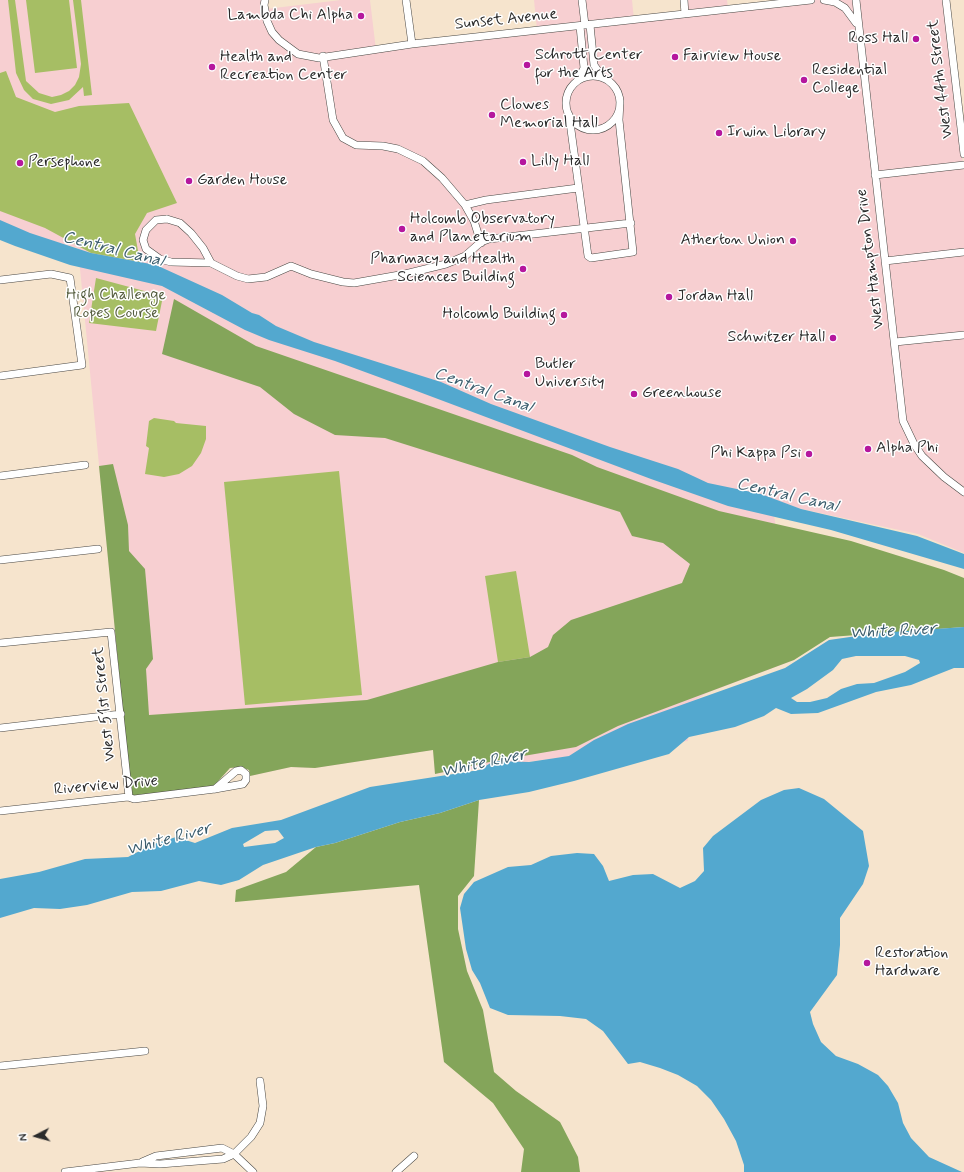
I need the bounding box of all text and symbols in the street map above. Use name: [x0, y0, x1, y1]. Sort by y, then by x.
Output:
street label: Sunset Avenue: [454, 5, 558, 35]
place label: Lambda Chi Alpha: [227, 6, 353, 26]
marker: Lambda Chi Alpha: [356, 11, 366, 21]
street label: West 44th Street: [924, 18, 958, 140]
place label: Ross Hall: [848, 29, 908, 49]
marker: Ross Hall: [911, 34, 921, 44]
place label: Schrott Center for the Arts: [535, 46, 643, 84]
place label: Fairview House: [683, 47, 781, 67]
place label: Health and Recreation Center: [220, 48, 347, 86]
marker: Fairview House: [670, 52, 680, 62]
marker: Schrott Center for the Arts: [522, 60, 532, 70]
place label: Residential College: [812, 61, 887, 99]
marker: Health and Recreation Center: [207, 62, 217, 72]
marker: Residential College: [799, 75, 809, 85]
place label: Clowes Memorial Hall: [500, 96, 598, 134]
marker: Clowes Memorial Hall: [487, 110, 497, 120]
place label: Irwin Library: [727, 123, 826, 143]
marker: Irwin Library: [714, 128, 724, 138]
place label: Lilly Hall: [531, 152, 589, 172]
place label: Persephone: [28, 153, 101, 173]
marker: Lilly Hall: [518, 157, 528, 167]
marker: Persephone: [15, 158, 25, 168]
place label: Garden House: [197, 171, 287, 191]
marker: Garden House: [184, 176, 194, 186]
street label: West Hampton Drive: [853, 188, 889, 330]
place label: Holcomb Observatory and Planetarium: [410, 210, 555, 248]
marker: Holcomb Observatory and Planetarium: [397, 224, 407, 234]
water label: Central Canal: [60, 228, 166, 272]
place label: Atherton Union: [681, 231, 785, 251]
marker: Atherton Union: [788, 236, 798, 246]
place label: Pharmacy and Health Sciences Building: [370, 250, 515, 288]
marker: Pharmacy and Health Sciences Building: [518, 264, 528, 274]
park label: High Challenge Ropes Course: [66, 286, 166, 324]
place label: Jordan Hall: [677, 287, 753, 307]
marker: Jordan Hall: [664, 292, 674, 302]
place label: Holcomb Building: [442, 305, 556, 325]
marker: Holcomb Building: [559, 310, 569, 320]
place label: Schwitzer Hall: [728, 328, 825, 348]
marker: Schwitzer Hall: [828, 333, 838, 343]
place label: Butler University: [535, 355, 605, 393]
water label: Central Canal: [431, 364, 535, 418]
marker: Butler University: [522, 369, 532, 379]
place label: Greenhouse: [642, 384, 722, 404]
marker: Greenhouse: [629, 389, 639, 399]
place label: Alpha Phi: [876, 439, 938, 459]
place label: Phi Kappa Psi: [710, 444, 801, 464]
marker: Alpha Phi: [863, 444, 873, 454]
marker: Phi Kappa Psi: [804, 449, 814, 459]
water label: Central Canal: [734, 474, 840, 518]
water label: White River: [849, 620, 937, 644]
street label: West 51st Street: [89, 646, 121, 762]
water label: White River: [440, 745, 528, 783]
street label: Riverview Drive: [53, 772, 159, 800]
water label: White River: [125, 819, 213, 861]
place label: Restoration Hardware: [875, 944, 948, 982]
marker: Restoration Hardware: [862, 958, 872, 968]
north arrow: [16, 1116, 56, 1156]
text: N: [17, 1133, 31, 1142]

